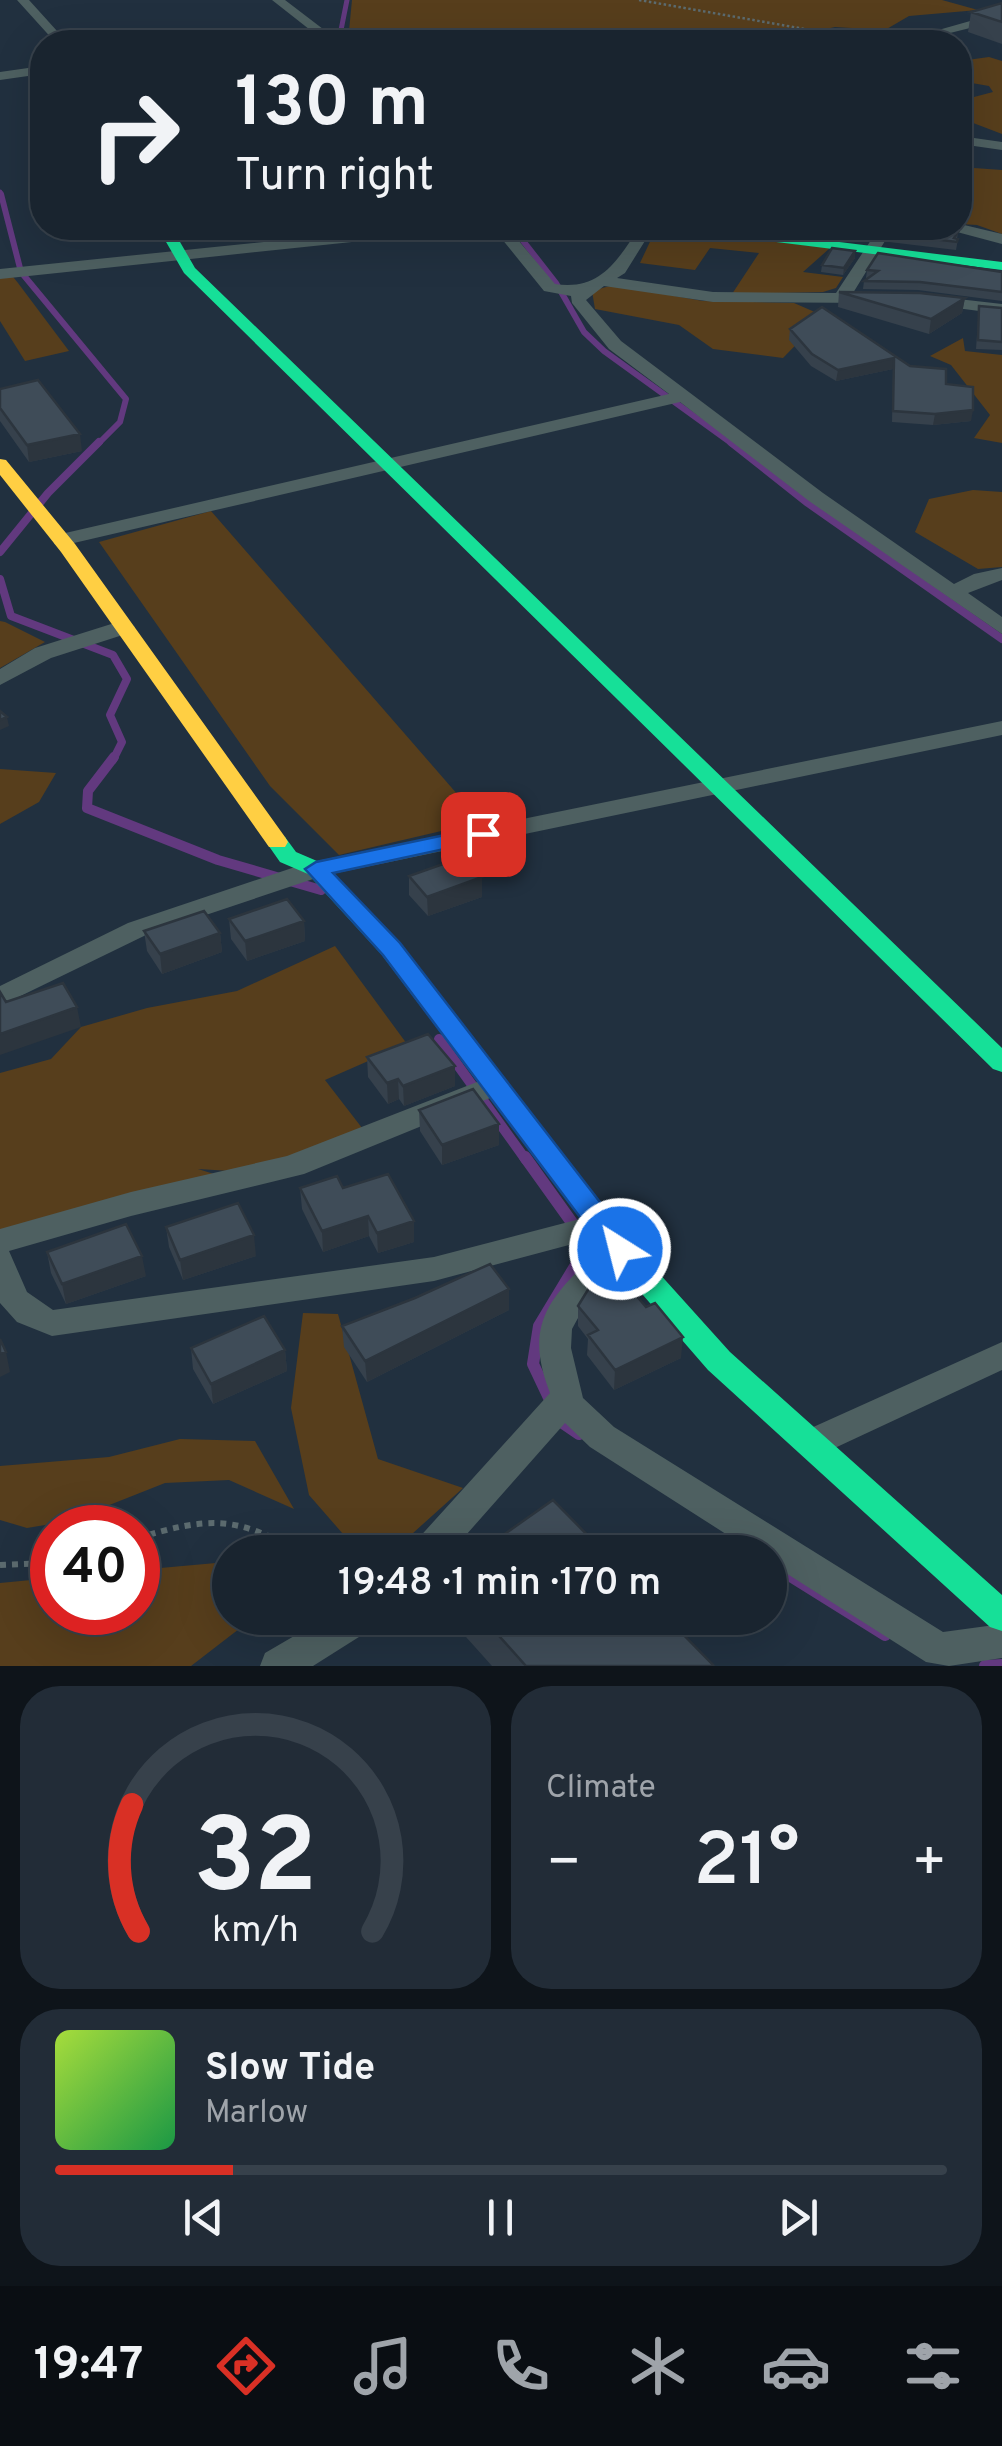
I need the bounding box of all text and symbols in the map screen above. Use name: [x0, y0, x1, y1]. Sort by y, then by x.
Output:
text: 130 m: [235, 62, 429, 151]
icon: right: [70, 70, 200, 200]
text: Turn right: [235, 149, 434, 206]
pin: [441, 792, 526, 877]
icon: arrive: [456, 807, 511, 862]
position arrow: [568, 1197, 672, 1301]
speed limit sign: 40: [30, 1505, 160, 1635]
text: 19:48 · 1 min · 170 m: [338, 1560, 661, 1609]
text: Climate: [546, 1769, 656, 1809]
text: 32: [194, 1797, 317, 1929]
text: 21°: [693, 1817, 800, 1912]
text: −: [546, 1830, 581, 1900]
text: +: [912, 1830, 947, 1900]
text: km/h: [212, 1909, 299, 1955]
text: Slow Tide: [205, 2045, 375, 2094]
text: Marlow: [205, 2094, 308, 2134]
icon: previous: [176, 2190, 231, 2245]
icon: pause: [473, 2190, 528, 2245]
icon: next: [771, 2190, 826, 2245]
icon: directions: [211, 2331, 281, 2401]
icon: music: [348, 2331, 418, 2401]
icon: phone: [486, 2331, 556, 2401]
icon: climate: [623, 2331, 693, 2401]
icon: car: [761, 2331, 831, 2401]
icon: filters: [898, 2331, 968, 2401]
text: 19:47: [34, 2338, 143, 2395]

